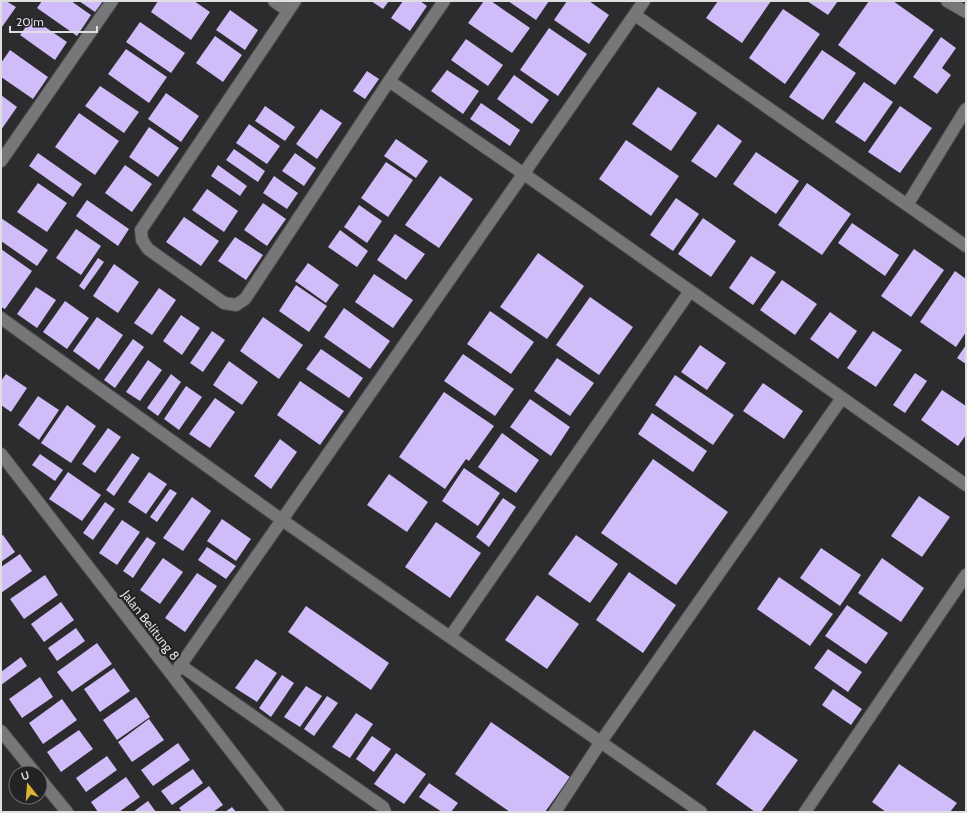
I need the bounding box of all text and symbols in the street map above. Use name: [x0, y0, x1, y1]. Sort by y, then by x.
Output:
scale bar: [10, 8, 97, 34]
text: 20 m: [16, 14, 44, 29]
street label: Jalan Belitung 8: [118, 586, 184, 663]
north arrow: [8, 765, 48, 805]
text: U: [19, 768, 31, 783]

